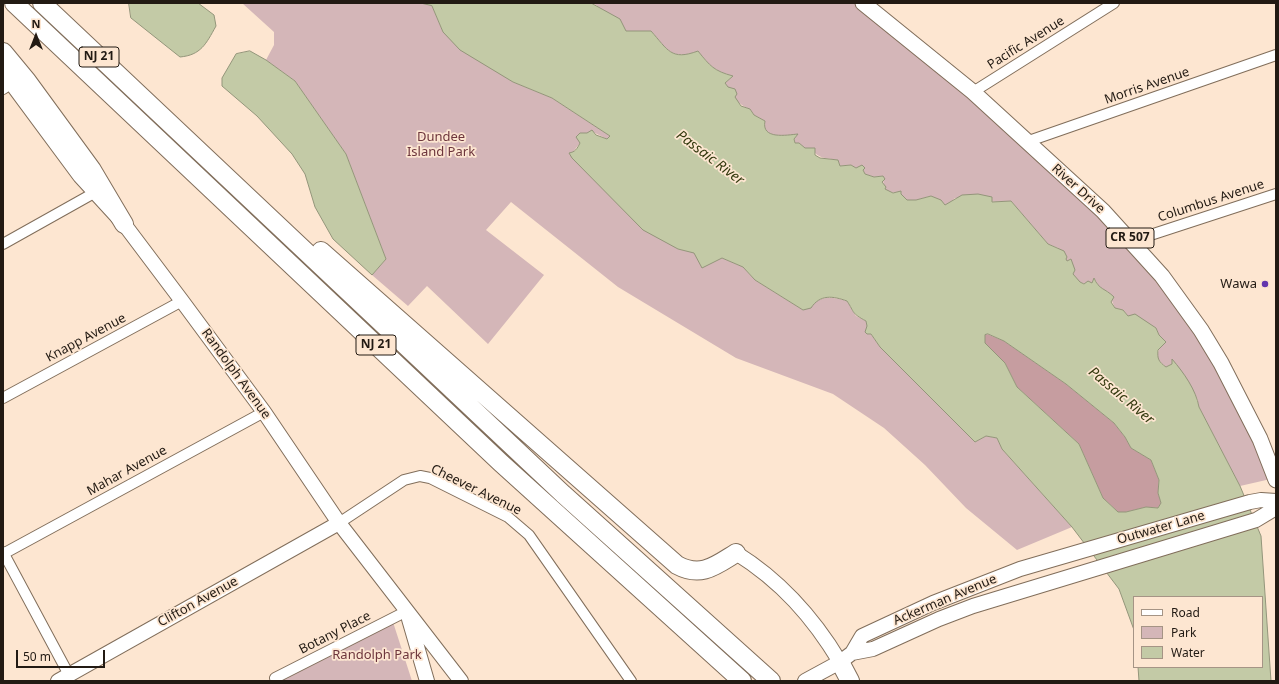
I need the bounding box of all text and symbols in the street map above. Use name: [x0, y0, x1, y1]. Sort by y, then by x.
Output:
street label: Pacific Avenue: [985, 13, 1067, 73]
north arrow: [16, 16, 56, 56]
text: N: [32, 16, 40, 31]
road number: NJ 21: [79, 47, 119, 67]
street label: Morris Avenue: [1102, 64, 1192, 108]
water label: Passaic River: [673, 127, 747, 189]
park label: Dundee Island Park: [407, 129, 475, 160]
street label: River Drive: [1048, 161, 1108, 217]
street label: Columbus Avenue: [1156, 176, 1266, 226]
road number: CR 507: [1106, 228, 1154, 248]
place label: Wawa: [1220, 276, 1257, 292]
marker: Wawa: [1260, 279, 1270, 289]
street label: Knapp Avenue: [43, 310, 129, 366]
street label: Randolph Avenue: [198, 326, 274, 422]
road number: NJ 21: [356, 335, 396, 355]
water label: Passaic River: [1085, 364, 1157, 428]
street label: Mahar Avenue: [84, 443, 170, 499]
street label: Cheever Avenue: [428, 461, 524, 519]
street label: Outwater Lane: [1115, 508, 1207, 548]
street label: Ackerman Avenue: [891, 571, 999, 629]
street label: Clifton Avenue: [155, 574, 241, 630]
legend: [1133, 596, 1263, 668]
text: Road: [1171, 604, 1200, 621]
street label: Botany Place: [297, 608, 373, 658]
text: Park: [1171, 624, 1196, 641]
scale bar: [18, 642, 107, 668]
text: Water: [1171, 644, 1205, 661]
park label: Randolph Park: [332, 647, 422, 663]
text: 50 m: [23, 648, 51, 665]

